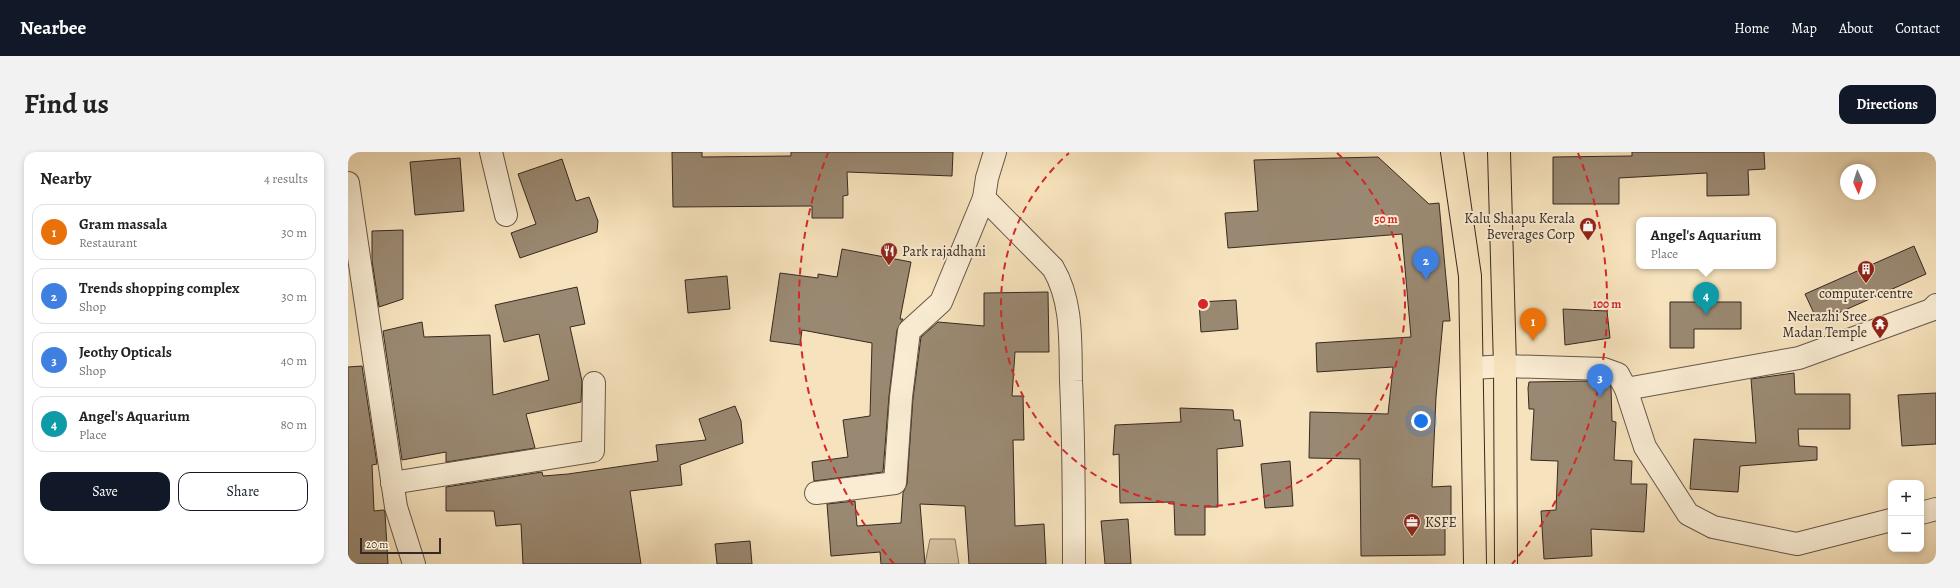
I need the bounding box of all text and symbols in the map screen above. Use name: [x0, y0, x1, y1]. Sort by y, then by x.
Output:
text: Nearbee: [20, 15, 86, 41]
text: Home: [1734, 19, 1769, 38]
text: Map: [1791, 19, 1817, 38]
text: About: [1839, 19, 1873, 38]
text: Contact: [1895, 19, 1940, 38]
text: Find us: [24, 85, 109, 123]
button: Directions: [1839, 85, 1936, 124]
north arrow: [1840, 164, 1876, 200]
text: Nearby: [40, 167, 91, 190]
text: 4 results: [264, 170, 308, 187]
place label: Kalu Shaapu Kerala Beverages Corp: [1464, 209, 1575, 244]
text: 50 m: [1374, 211, 1398, 227]
text: Gram massala: [79, 214, 167, 234]
shop icon: Kalu Shaapu Kerala Beverages Corp: [1578, 216, 1598, 241]
popup: [1636, 217, 1776, 269]
text: 1: [52, 224, 56, 241]
text: 30 m: [281, 224, 307, 241]
text: Angel's Aquarium: [1651, 225, 1761, 245]
text: Restaurant: [79, 234, 137, 251]
restaurant icon: Park rajadhani: [879, 241, 899, 266]
place label: Park rajadhani: [902, 242, 986, 261]
text: Place: [1651, 245, 1678, 262]
pin: 2: [1413, 247, 1439, 280]
building icon: computer centre: [1856, 259, 1876, 284]
text: Trends shopping complex: [79, 278, 239, 298]
pin: 4: [1693, 282, 1719, 315]
place label: computer centre: [1819, 284, 1913, 303]
text: 2: [51, 288, 57, 305]
text: 30 m: [281, 288, 307, 305]
text: 100 m: [1593, 296, 1621, 312]
centre of rings: [1196, 297, 1210, 311]
text: Shop: [79, 298, 106, 315]
place label: Neerazhi Sree Madan Temple: [1782, 307, 1867, 342]
pin: 1: [1520, 308, 1546, 341]
temple icon: Neerazhi Sree Madan Temple: [1870, 314, 1890, 339]
text: Jeothy Opticals: [79, 342, 172, 362]
text: 3: [51, 352, 57, 369]
text: 40 m: [281, 352, 307, 369]
text: Shop: [79, 362, 106, 379]
pin: 3: [1587, 364, 1613, 397]
text: Angel's Aquarium: [79, 406, 190, 426]
your location: [1411, 411, 1431, 431]
text: 4: [51, 416, 57, 433]
text: 80 m: [280, 416, 307, 433]
text: Place: [79, 426, 107, 443]
button: Save: [40, 472, 170, 511]
button: Share: [178, 472, 308, 511]
map controls: [1888, 480, 1924, 552]
button: +: [1888, 480, 1924, 516]
office icon: KSFE: [1402, 512, 1422, 537]
place label: KSFE: [1425, 513, 1457, 532]
button: −: [1888, 516, 1924, 552]
scale bar: [360, 536, 441, 555]
text: 20 m: [366, 537, 388, 552]

